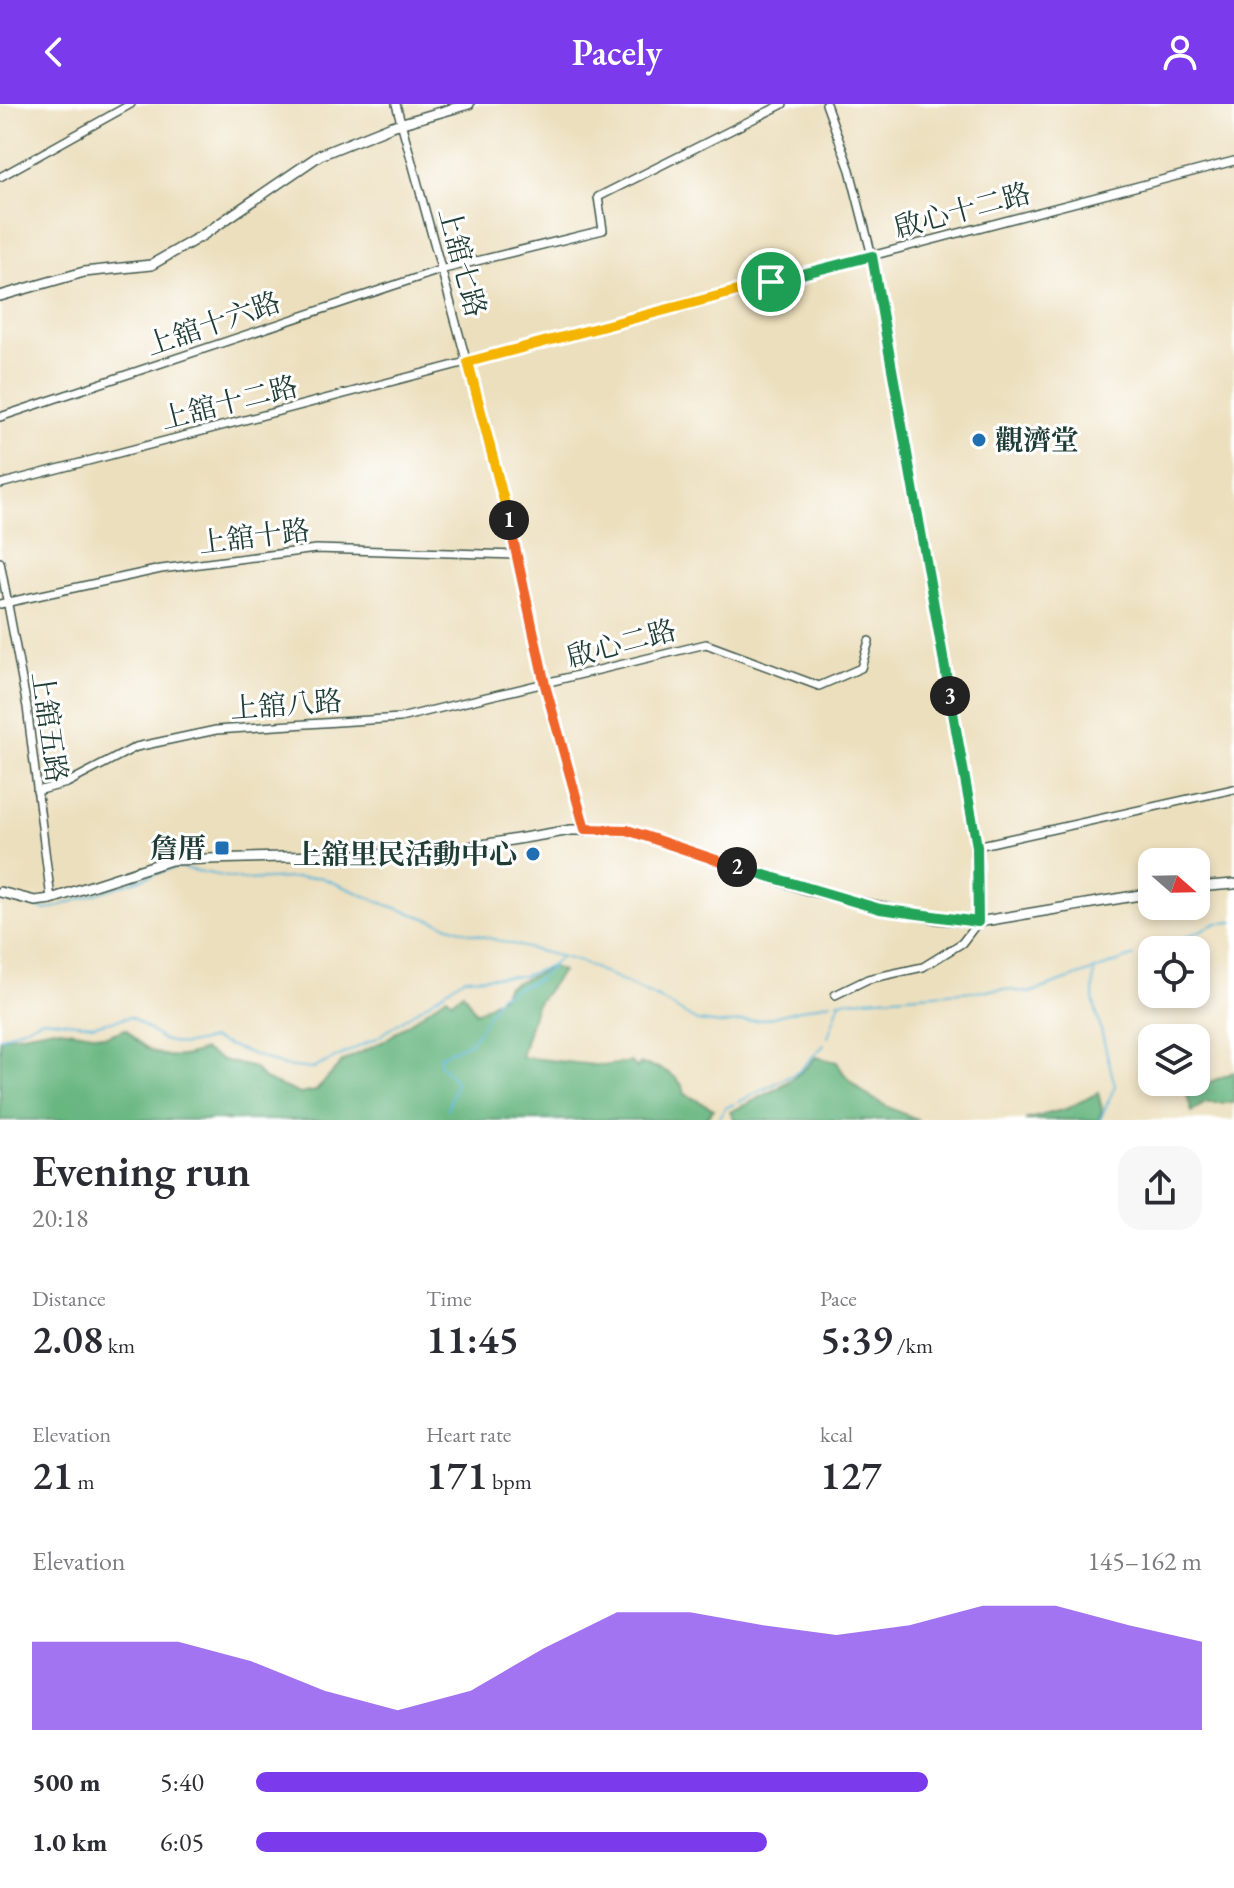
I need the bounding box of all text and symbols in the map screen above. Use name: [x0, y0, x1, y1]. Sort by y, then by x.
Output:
text: Pacely: [572, 29, 662, 76]
icon: back: [32, 30, 76, 74]
icon: person: [1158, 30, 1202, 74]
street label: 啟心十二路: [890, 174, 1034, 246]
street label: 上舘七路: [431, 203, 495, 321]
pin: [737, 248, 805, 316]
icon: arrive: [749, 260, 793, 304]
street label: 上舘十六路: [141, 283, 285, 363]
street label: 上舘十二路: [157, 368, 301, 436]
place label: 觀濟堂: [995, 422, 1079, 458]
marker: 觀濟堂: [970, 431, 988, 449]
pin: 1: [489, 500, 529, 540]
text: 1: [503, 505, 515, 534]
street label: 上舘十路: [196, 511, 312, 561]
street label: 啟心二路: [562, 611, 680, 675]
street label: 上舘五路: [24, 669, 76, 785]
pin: 3: [930, 676, 970, 716]
text: 3: [944, 681, 956, 710]
street label: 上舘八路: [229, 682, 343, 726]
place label: 詹厝: [150, 830, 206, 866]
place label: 上舘里民活動中心: [293, 836, 517, 872]
marker: 詹厝: [213, 839, 231, 857]
marker: 上舘里民活動中心: [524, 845, 542, 863]
pin: 2: [717, 847, 757, 887]
north arrow: [1138, 848, 1210, 920]
map controls: [1138, 848, 1210, 1096]
text: 2: [731, 852, 743, 881]
button: locate: [1138, 936, 1210, 1008]
button: layers: [1138, 1024, 1210, 1096]
text: Evening run: [32, 1142, 251, 1199]
button: share: [1118, 1146, 1202, 1230]
text: 20:18: [32, 1201, 88, 1235]
text: Distance: [32, 1284, 105, 1313]
text: Time: [426, 1284, 472, 1313]
text: Pace: [820, 1284, 857, 1313]
text: 2.08: [32, 1313, 103, 1365]
text: 11:45: [426, 1313, 519, 1365]
text: 5:39: [820, 1313, 892, 1365]
text: km: [103, 1331, 135, 1360]
text: /km: [892, 1331, 933, 1360]
text: Elevation: [32, 1420, 111, 1449]
text: Heart rate: [426, 1420, 511, 1449]
text: kcal: [820, 1420, 853, 1449]
text: 21: [32, 1449, 73, 1501]
text: 171: [426, 1449, 488, 1501]
text: 127: [820, 1449, 882, 1501]
text: m: [73, 1467, 95, 1496]
text: bpm: [488, 1467, 532, 1496]
text: Elevation: [32, 1544, 126, 1578]
text: 145–162 m: [1087, 1544, 1202, 1578]
text: 500 m: [32, 1765, 100, 1799]
text: 5:40: [160, 1765, 204, 1799]
text: 1.0 km: [32, 1825, 107, 1859]
text: 6:05: [160, 1825, 204, 1859]

